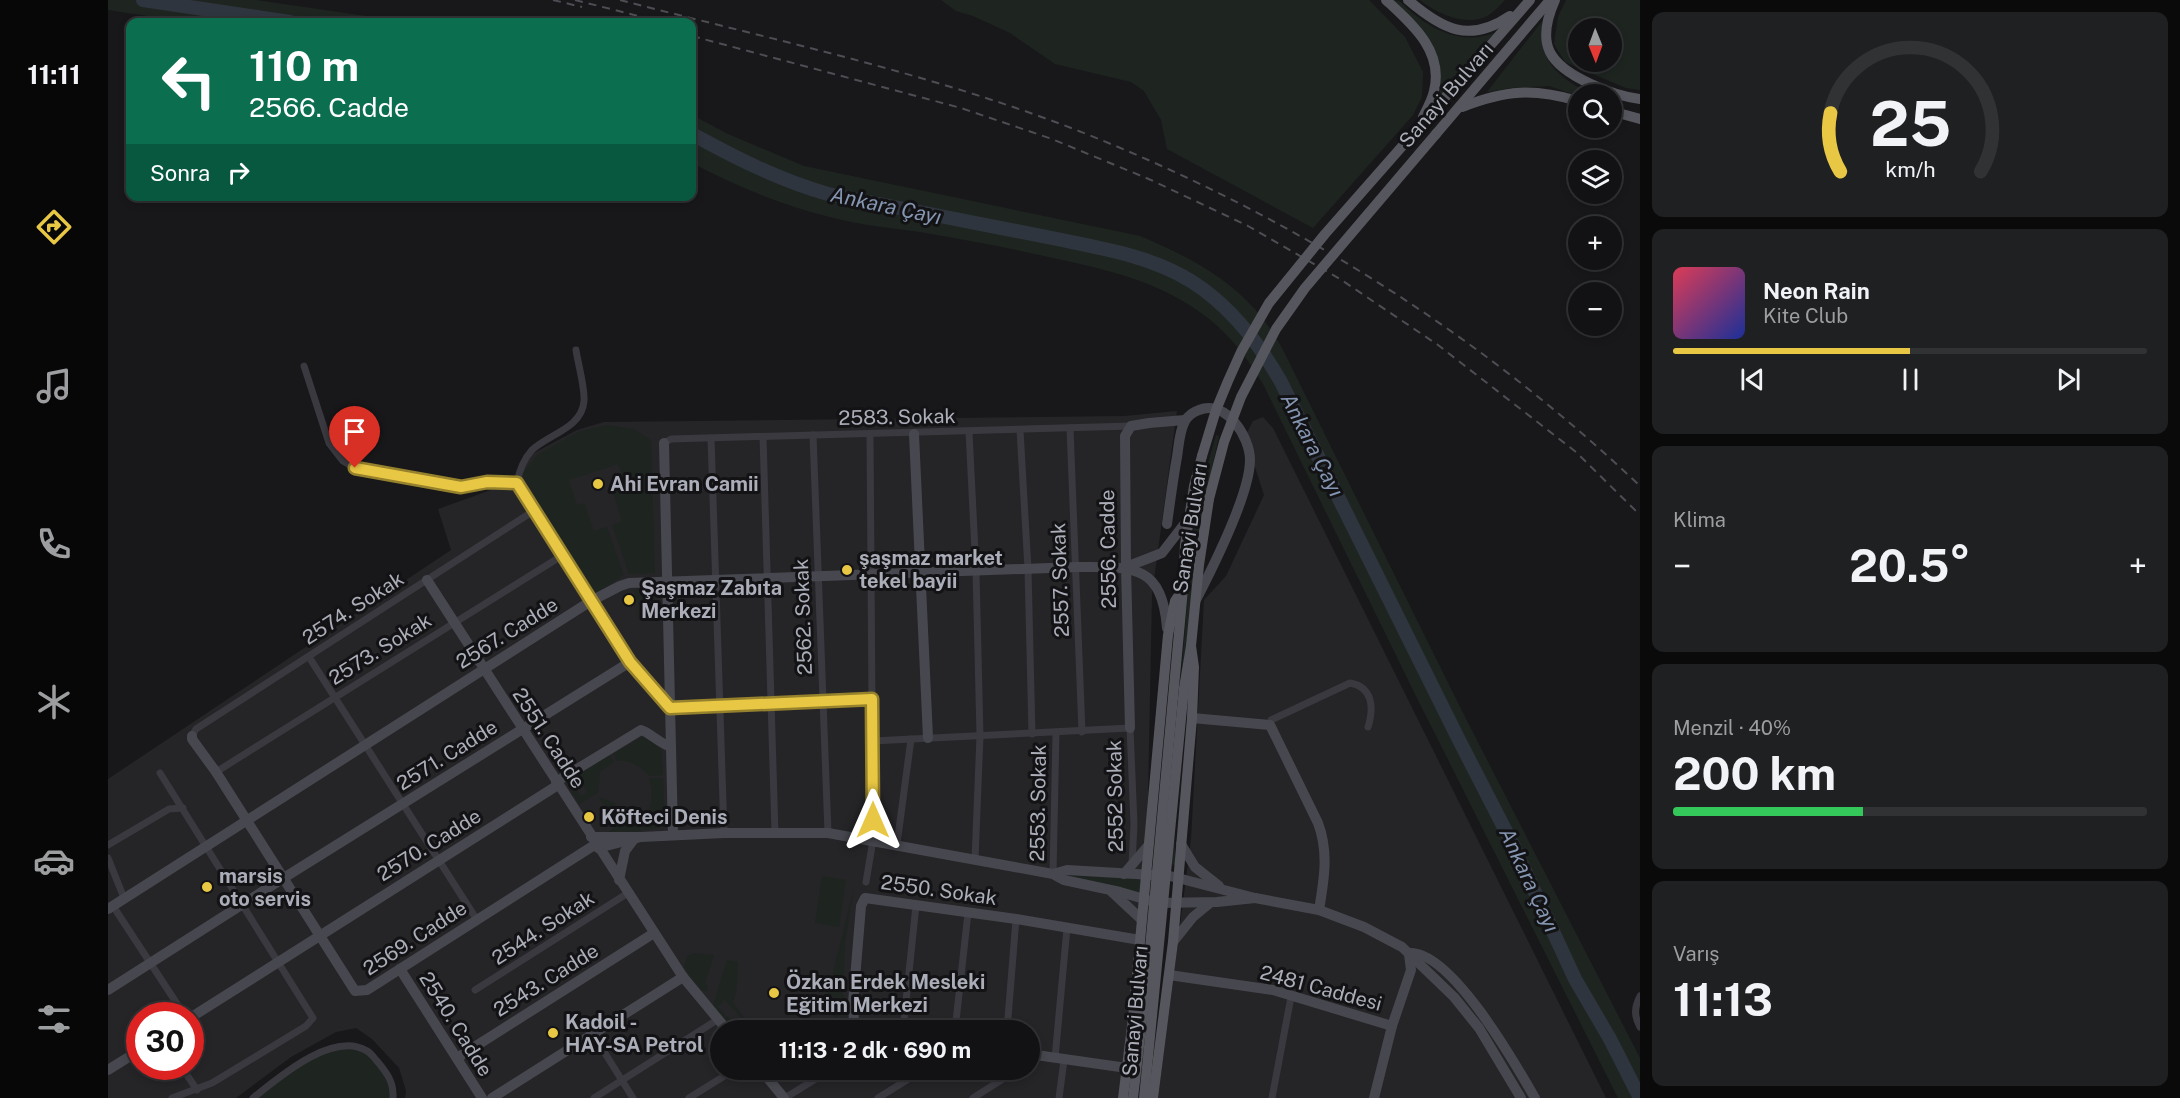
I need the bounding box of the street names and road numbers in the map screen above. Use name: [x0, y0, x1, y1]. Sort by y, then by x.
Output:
street label: Sanayi Bulvarı: [1394, 38, 1498, 152]
street label: 2583. Sokak: [838, 404, 956, 430]
street label: Sanayi Bulvarı: [1168, 461, 1212, 595]
street label: 2556. Cadde: [1095, 489, 1121, 609]
street label: 2557. Sokak: [1046, 522, 1074, 638]
street label: 2562. Sokak: [789, 558, 817, 676]
street label: 2574. Sokak: [298, 566, 408, 650]
street label: 2567. Cadde: [452, 592, 562, 674]
street label: 2573. Sokak: [324, 608, 436, 690]
street label: 2551. Cadde: [508, 683, 590, 793]
street label: 2571. Cadde: [392, 715, 502, 795]
street label: 2552 Sokak: [1102, 740, 1128, 852]
street label: 2553. Sokak: [1025, 744, 1051, 862]
street label: 2570. Cadde: [373, 804, 485, 886]
street label: 2550. Sokak: [879, 870, 999, 910]
street label: 2544. Sokak: [487, 886, 599, 970]
street label: 2569. Cadde: [359, 896, 471, 980]
street label: 2543. Cadde: [489, 938, 603, 1022]
street label: Sanayi Bulvarı: [1117, 945, 1153, 1077]
street label: 2481 Caddesi: [1257, 960, 1385, 1016]
street label: 2540. Cadde: [414, 967, 498, 1081]

